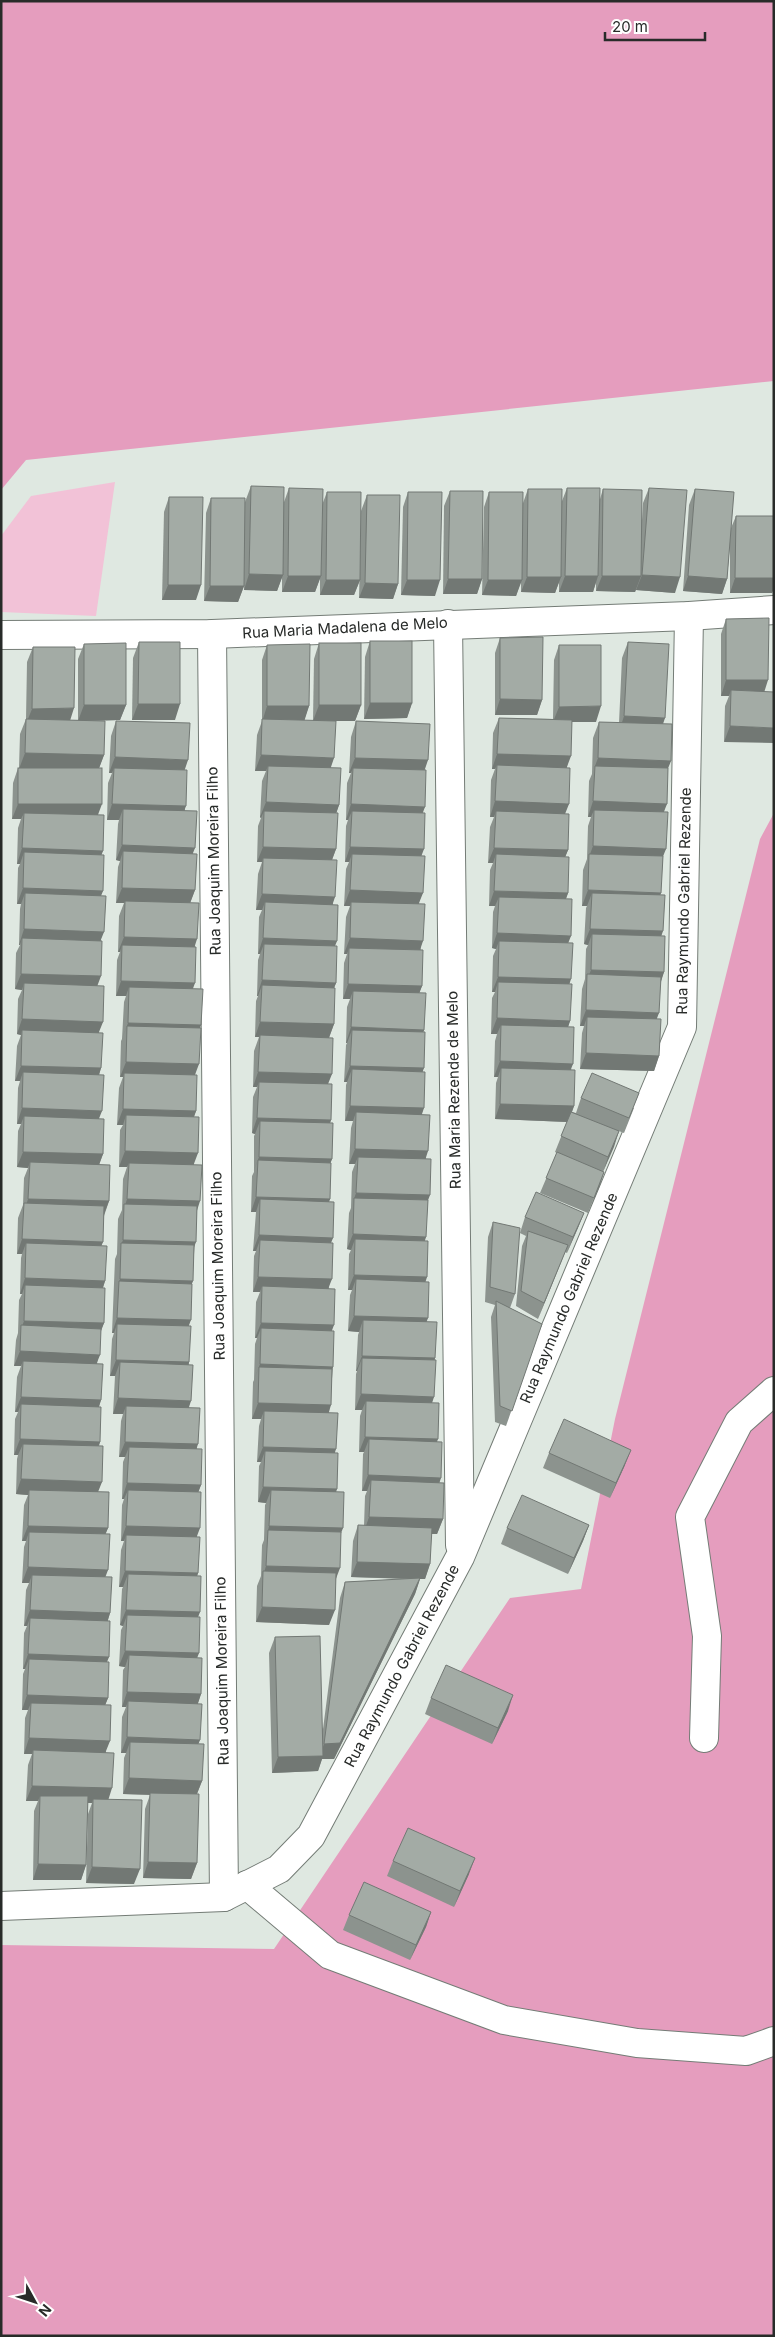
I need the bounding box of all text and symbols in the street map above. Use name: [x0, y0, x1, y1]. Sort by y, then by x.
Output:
scale bar: [605, 10, 705, 42]
text: 20 m: [612, 17, 648, 36]
street label: Rua Maria Madalena de Melo: [242, 613, 448, 642]
street label: Rua Joaquim Moreira Filho: [202, 766, 225, 956]
street label: Rua Raymundo Gabriel Rezende: [672, 787, 695, 1015]
street label: Rua Maria Rezende de Melo: [442, 991, 465, 1189]
street label: Rua Joaquim Moreira Filho: [206, 1171, 229, 1361]
street label: Rua Raymundo Gabriel Rezende: [515, 1190, 622, 1406]
street label: Rua Raymundo Gabriel Rezende: [340, 1561, 463, 1770]
street label: Rua Joaquim Moreira Filho: [210, 1576, 233, 1766]
north arrow: [10, 2277, 60, 2327]
text: N: [35, 2301, 55, 2320]

